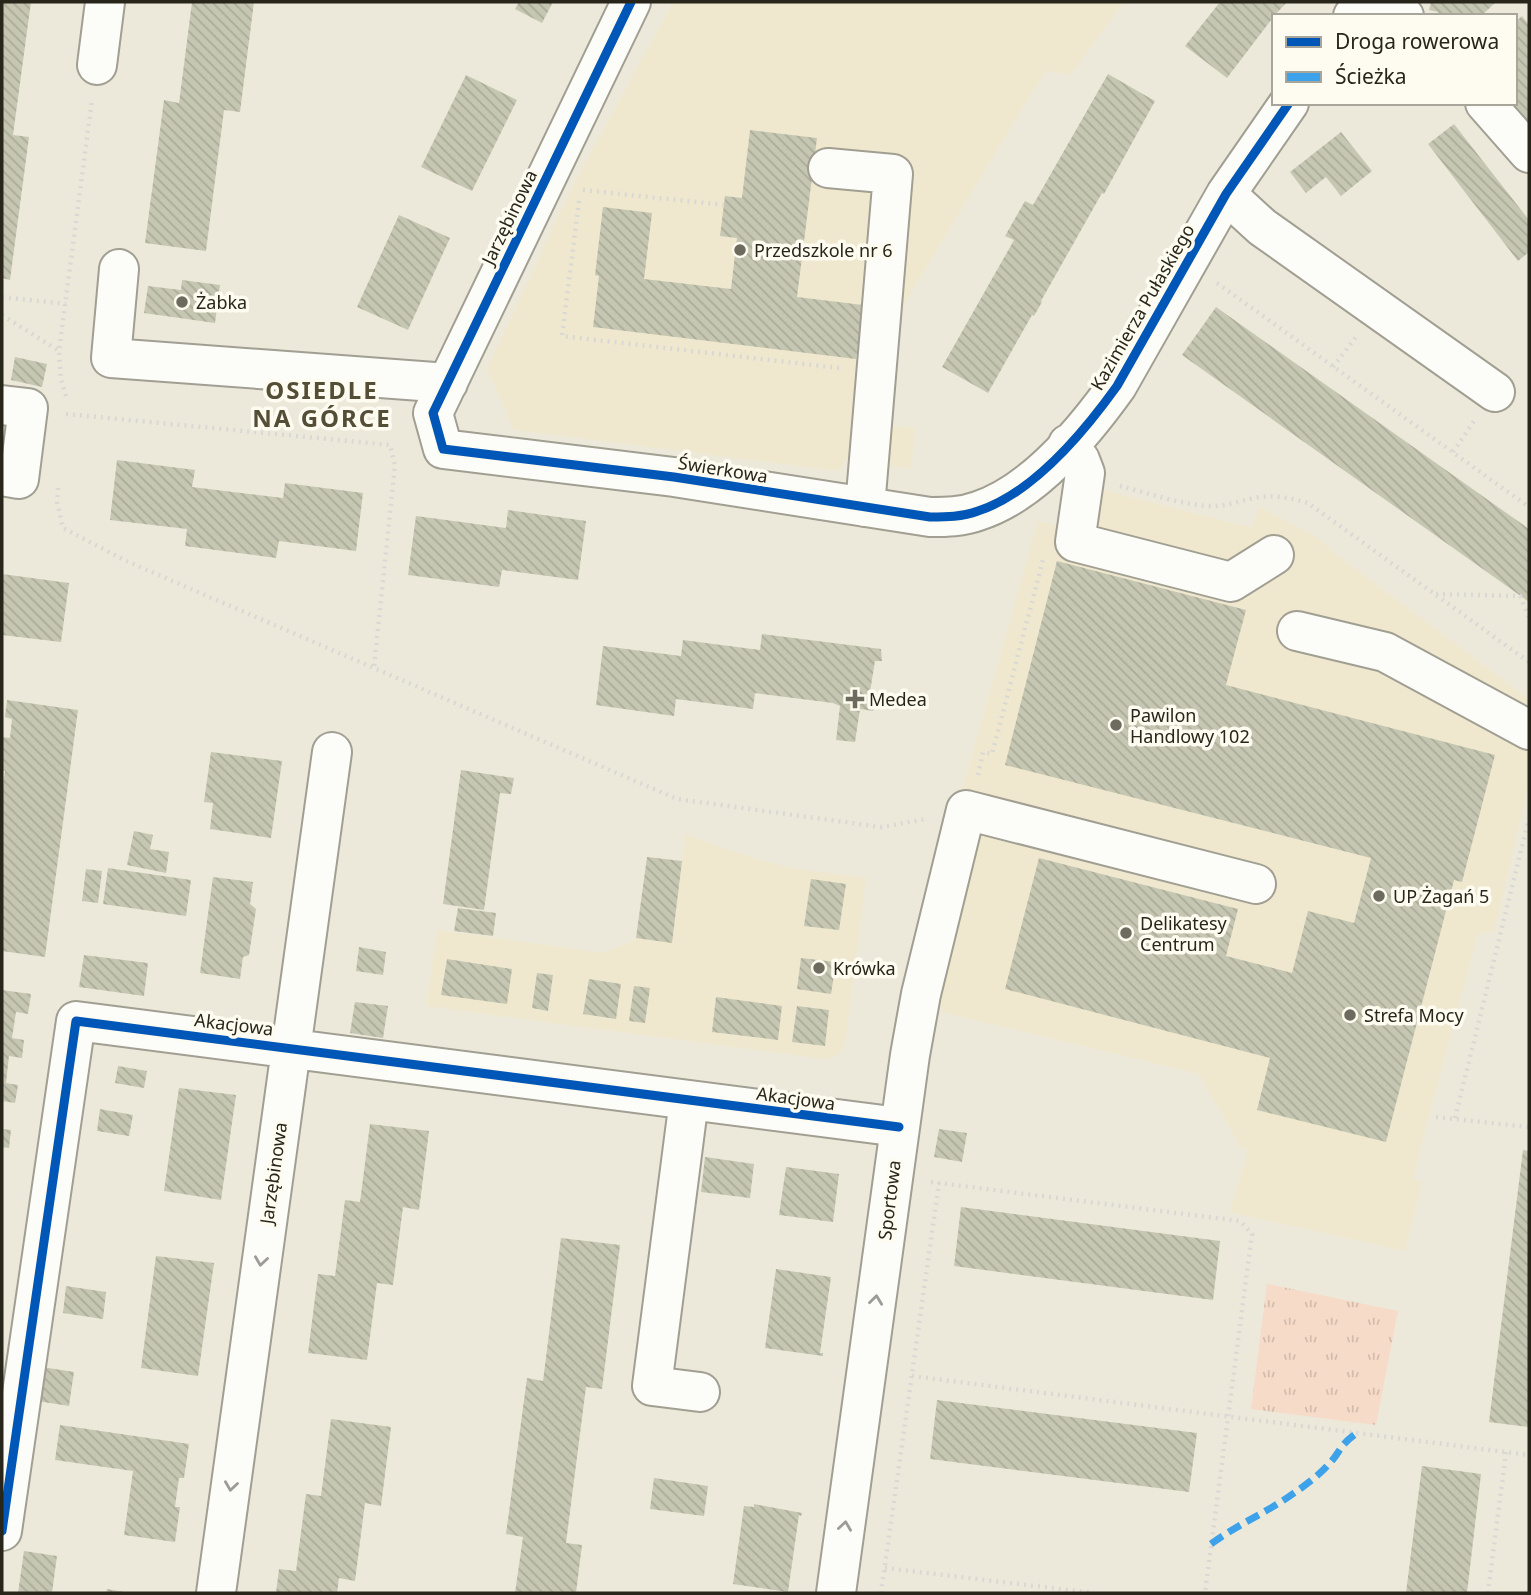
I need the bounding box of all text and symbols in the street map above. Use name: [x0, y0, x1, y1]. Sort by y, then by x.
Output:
legend: [1272, 14, 1517, 105]
text: Droga rowerowa: [1335, 27, 1499, 55]
text: Ścieżka: [1335, 62, 1407, 90]
street label: Jarzębinowa: [475, 166, 542, 270]
street label: Kazimierza Pułaskiego: [1085, 219, 1199, 395]
place label: Przedszkole nr 6: [754, 238, 893, 262]
marker: Przedszkole nr 6: [732, 242, 748, 258]
place label: Żabka: [196, 290, 247, 314]
marker: Żabka: [174, 294, 190, 310]
district label: OSIEDLE NA GÓRCE: [252, 373, 392, 434]
street label: Świerkowa: [676, 450, 770, 488]
place label: Medea: [869, 687, 927, 711]
marker: Medea: [847, 691, 863, 707]
place label: Pawilon Handlowy 102: [1130, 703, 1250, 748]
marker: Pawilon Handlowy 102: [1108, 717, 1124, 733]
place label: UP Żagań 5: [1393, 884, 1489, 908]
marker: UP Żagań 5: [1371, 888, 1387, 904]
place label: Delikatesy Centrum: [1140, 911, 1228, 956]
marker: Delikatesy Centrum: [1118, 925, 1134, 941]
place label: Krówka: [833, 956, 896, 980]
marker: Krówka: [811, 960, 827, 976]
place label: Strefa Mocy: [1364, 1003, 1464, 1027]
street label: Akacjowa: [193, 1007, 275, 1041]
marker: Strefa Mocy: [1342, 1007, 1358, 1023]
street label: Akacjowa: [755, 1081, 837, 1115]
street label: Jarzębinowa: [254, 1120, 292, 1227]
street label: Sportowa: [872, 1159, 906, 1241]
one-way arrow: [254, 1255, 269, 1266]
one-way arrow: [869, 1294, 884, 1306]
one-way arrow: [223, 1480, 238, 1492]
one-way arrow: [838, 1520, 853, 1532]

